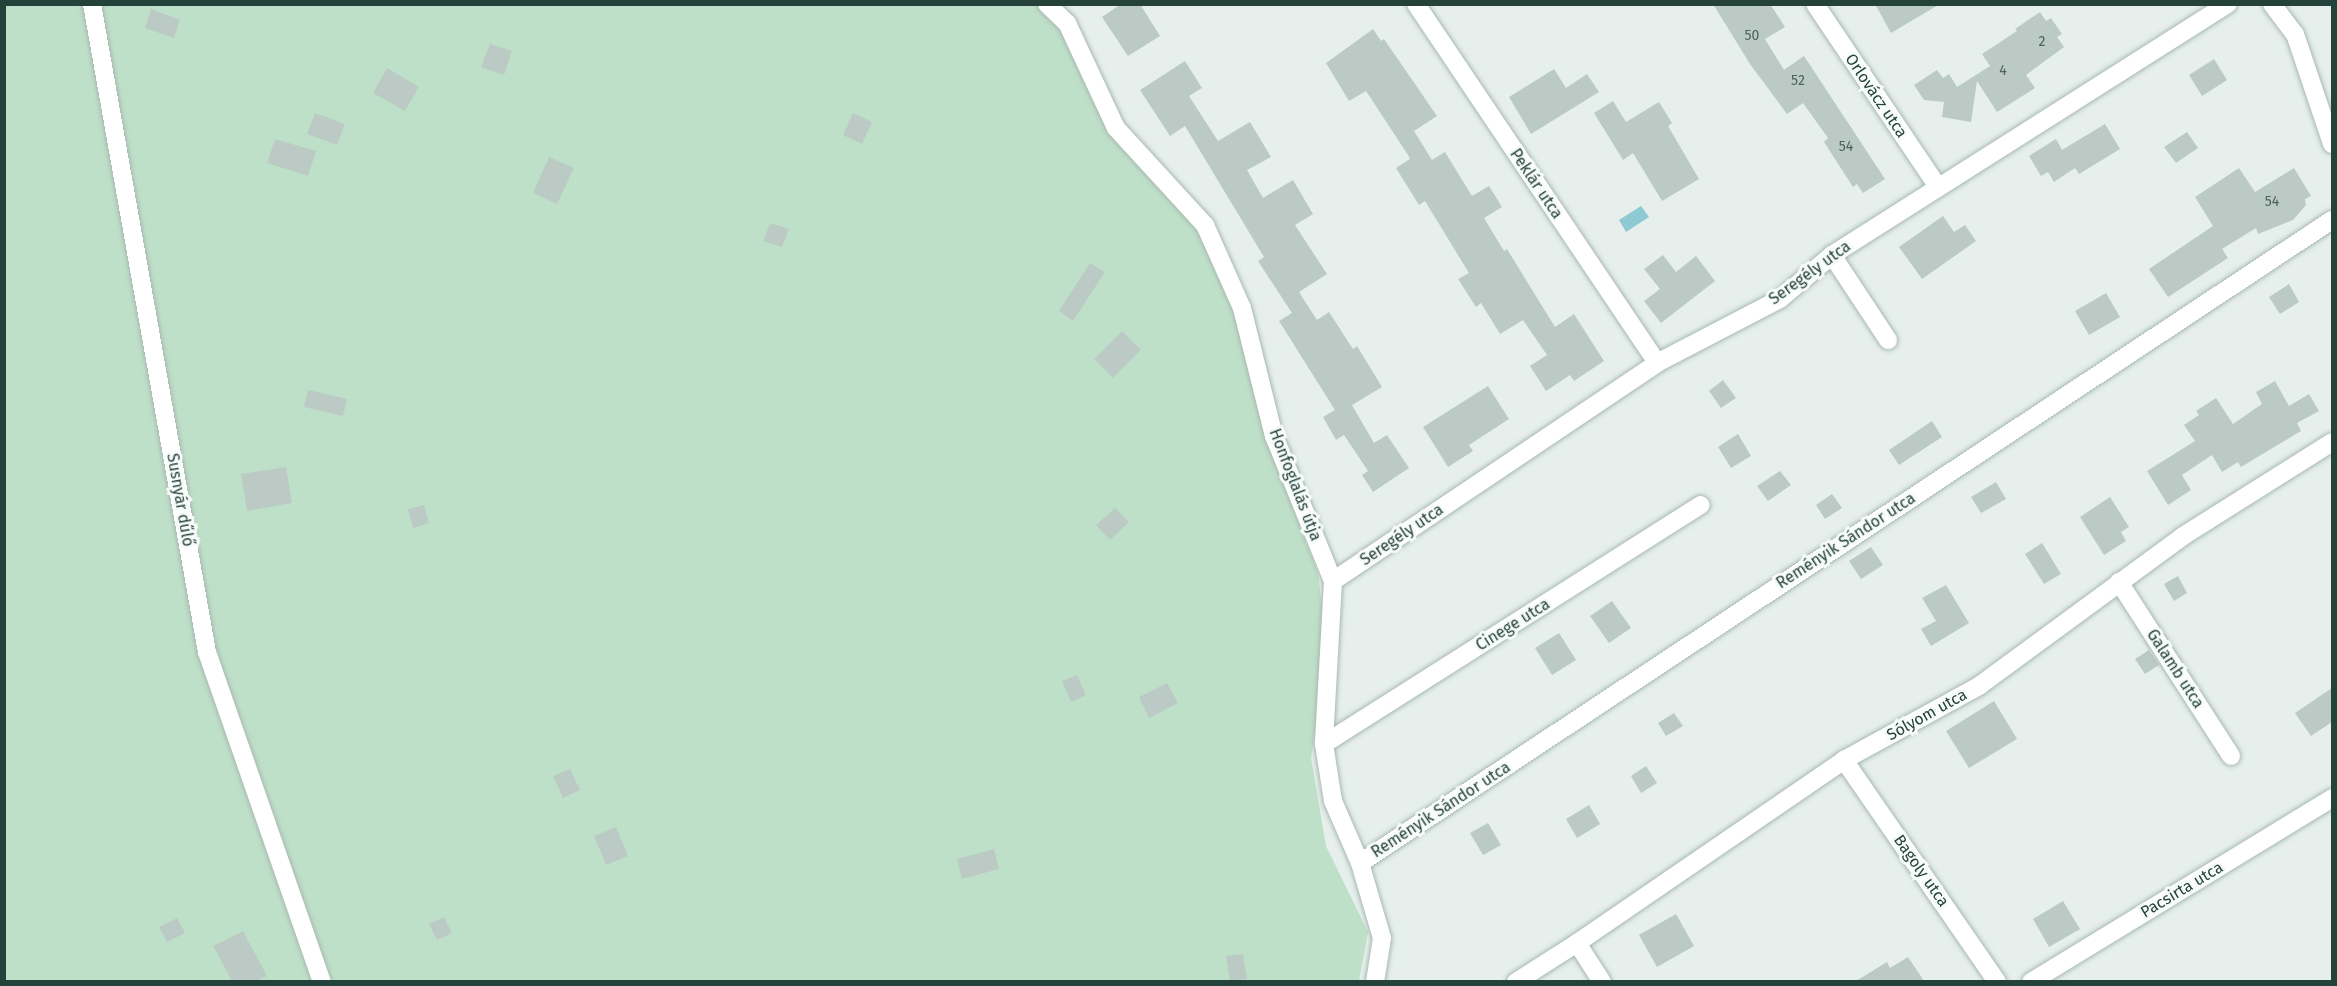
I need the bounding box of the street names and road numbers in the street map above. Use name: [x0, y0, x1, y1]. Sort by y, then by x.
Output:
street label: Orlovácz utca: [1841, 50, 1911, 142]
street label: Peklár utca: [1506, 145, 1566, 223]
street label: Seregély utca: [1765, 237, 1855, 309]
street label: Honfoglalás útja: [1265, 426, 1325, 544]
street label: Susnyár dűlő: [162, 452, 198, 548]
street label: Reményik Sándor utca: [1773, 489, 1919, 593]
street label: Seregély utca: [1357, 500, 1447, 570]
street label: Cinege utca: [1472, 595, 1554, 655]
street label: Galamb utca: [2142, 626, 2208, 712]
street label: Sólyom utca: [1884, 685, 1970, 745]
street label: Reményik Sándor utca: [1368, 758, 1514, 862]
street label: Bagoly utca: [1889, 831, 1953, 911]
street label: Pacsirta utca: [2137, 858, 2227, 922]

